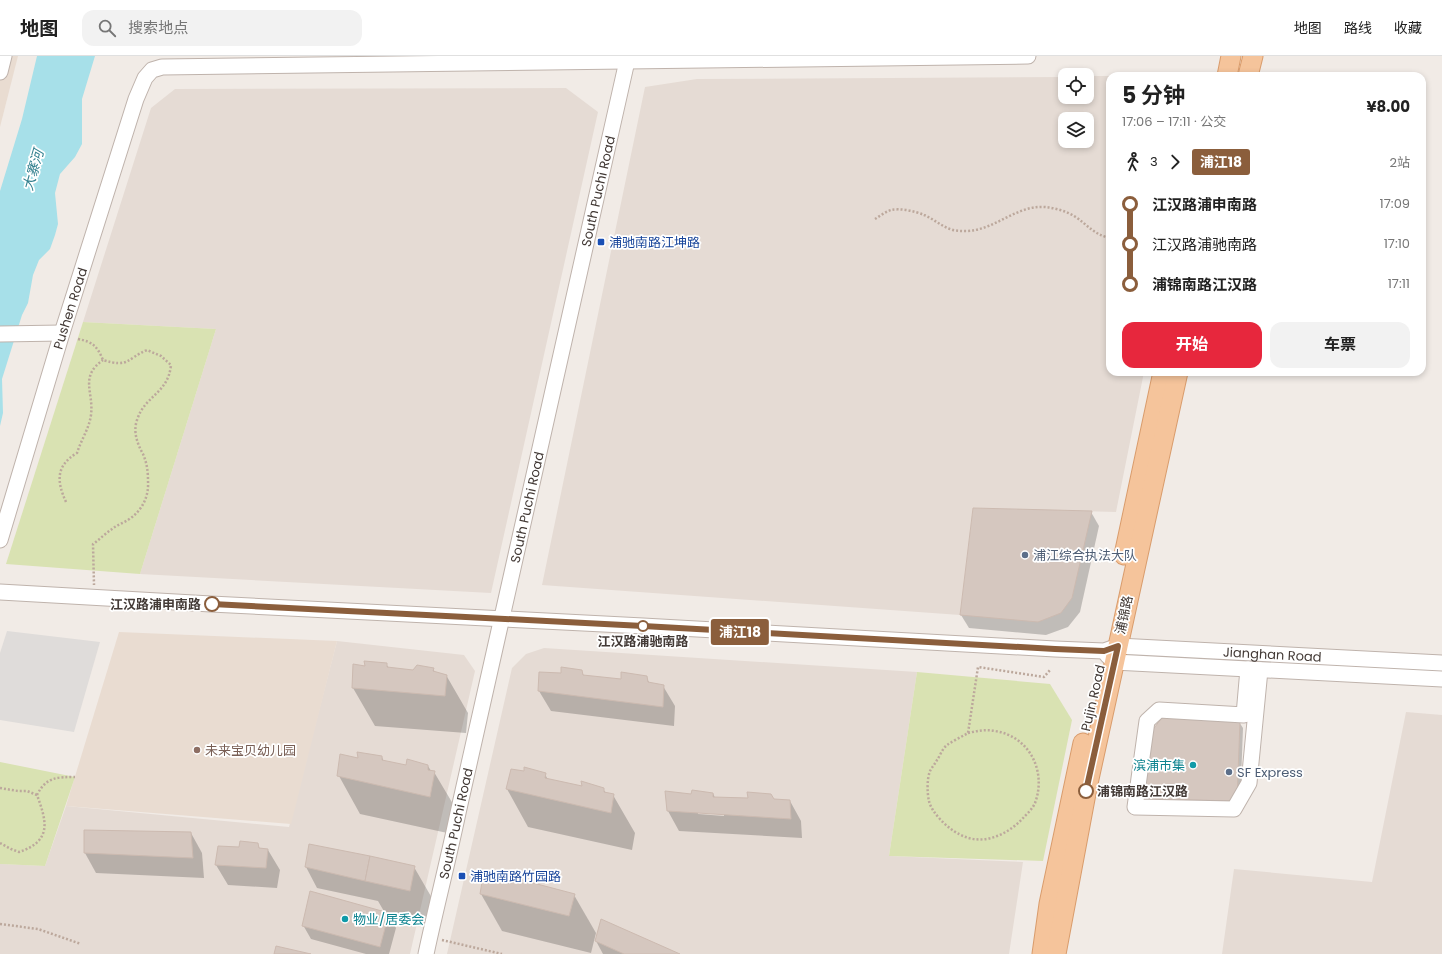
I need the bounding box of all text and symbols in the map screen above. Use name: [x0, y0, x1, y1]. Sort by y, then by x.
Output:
search box: [82, 10, 362, 46]
text: 地图: [20, 15, 58, 42]
icon: search: [96, 17, 118, 39]
text: 搜索地点: [128, 17, 188, 38]
text: 地图: [1294, 18, 1322, 38]
text: 路线: [1344, 18, 1372, 38]
text: 收藏: [1394, 18, 1422, 38]
map controls: [1058, 68, 1094, 148]
button: locate: [1058, 68, 1094, 104]
text: 5 分钟: [1122, 80, 1185, 111]
text: ¥8.00: [1366, 96, 1410, 117]
button: layers: [1058, 112, 1094, 148]
text: 17:06 – 17:11 · 公交: [1122, 112, 1226, 131]
street label: South Puchi Road: [576, 134, 619, 249]
water label: 大寨河: [18, 144, 49, 193]
icon: walk: [1122, 151, 1144, 173]
icon: forward: [1164, 151, 1186, 173]
text: 3: [1150, 152, 1158, 171]
text: 浦江18: [1200, 152, 1242, 172]
text: 2站: [1390, 153, 1410, 172]
text: 江汉路浦申南路: [1152, 194, 1257, 215]
text: 17:09: [1380, 194, 1410, 213]
place label: 浦驰南路江坤路: [609, 233, 700, 252]
text: 江汉路浦驰南路: [1152, 234, 1257, 255]
text: 17:10: [1384, 234, 1410, 253]
marker: 浦驰南路江坤路: [596, 237, 606, 247]
street label: Pushen Road: [48, 265, 92, 351]
text: 浦锦南路江汉路: [1152, 274, 1257, 295]
text: 17:11: [1388, 274, 1410, 293]
button: 开始: [1122, 322, 1262, 368]
button: 车票: [1270, 322, 1410, 368]
street label: South Puchi Road: [505, 450, 548, 565]
place label: 浦江综合执法大队: [1033, 546, 1137, 565]
marker: 浦江综合执法大队: [1020, 550, 1030, 560]
street label: 浦锦路: [1111, 594, 1137, 636]
place label: 江汉路浦申南路: [110, 595, 201, 614]
marker: 江汉路浦申南路: [204, 596, 220, 612]
line badge: 浦江18: [712, 619, 768, 645]
marker: 江汉路浦驰南路: [637, 620, 649, 632]
text: 浦江18: [719, 622, 761, 642]
place label: 江汉路浦驰南路: [597, 632, 689, 651]
street label: Jianghan Road: [1223, 642, 1322, 666]
street label: Pujin Road: [1076, 663, 1110, 733]
place label: 未来宝贝幼儿园: [205, 741, 296, 760]
marker: 未来宝贝幼儿园: [192, 745, 202, 755]
place label: 滨浦市集: [1133, 756, 1185, 775]
marker: 滨浦市集: [1188, 760, 1198, 770]
place label: SF Express: [1237, 763, 1303, 782]
street label: South Puchi Road: [434, 766, 477, 881]
marker: SF Express: [1224, 767, 1234, 777]
place label: 浦锦南路江汉路: [1097, 782, 1188, 801]
marker: 浦锦南路江汉路: [1078, 783, 1094, 799]
place label: 浦驰南路竹园路: [470, 867, 561, 886]
marker: 浦驰南路竹园路: [457, 871, 467, 881]
place label: 物业/居委会: [353, 910, 424, 929]
marker: 物业/居委会: [340, 914, 350, 924]

